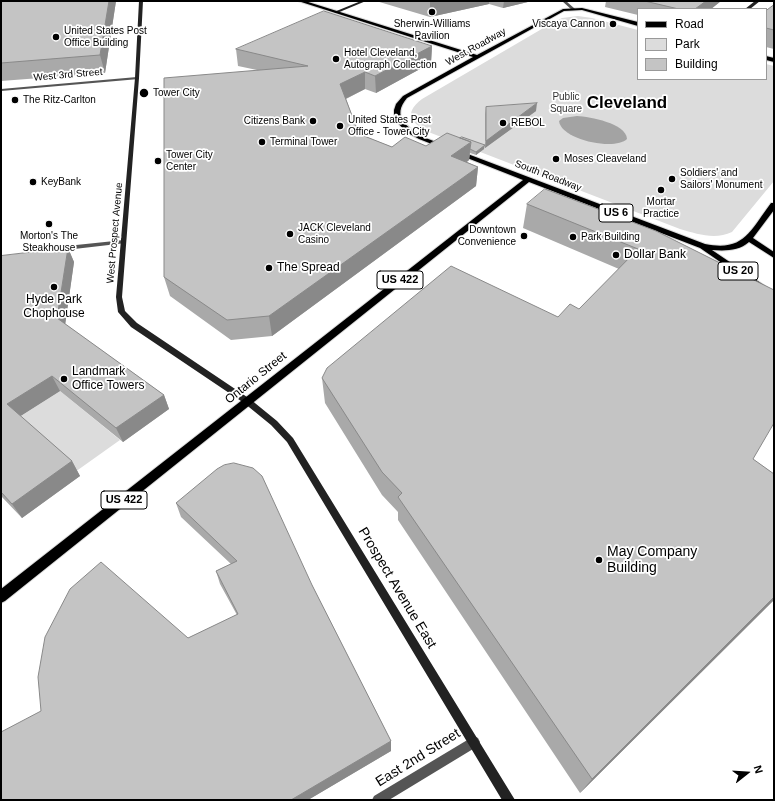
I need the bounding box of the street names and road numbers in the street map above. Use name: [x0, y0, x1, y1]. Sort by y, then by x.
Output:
street label: West Roadway: [444, 25, 508, 69]
street label: West 3rd Street: [33, 66, 103, 84]
street label: South Roadway: [513, 158, 583, 194]
street label: West Prospect Avenue: [105, 182, 125, 284]
road number: US 6: [599, 204, 633, 222]
road number: US 20: [718, 262, 758, 280]
road number: US 422: [377, 271, 423, 289]
street label: Ontario Street: [222, 349, 290, 407]
road number: US 422: [101, 491, 147, 509]
street label: Prospect Avenue East: [354, 524, 440, 652]
street label: East 2nd Street: [373, 725, 463, 791]

